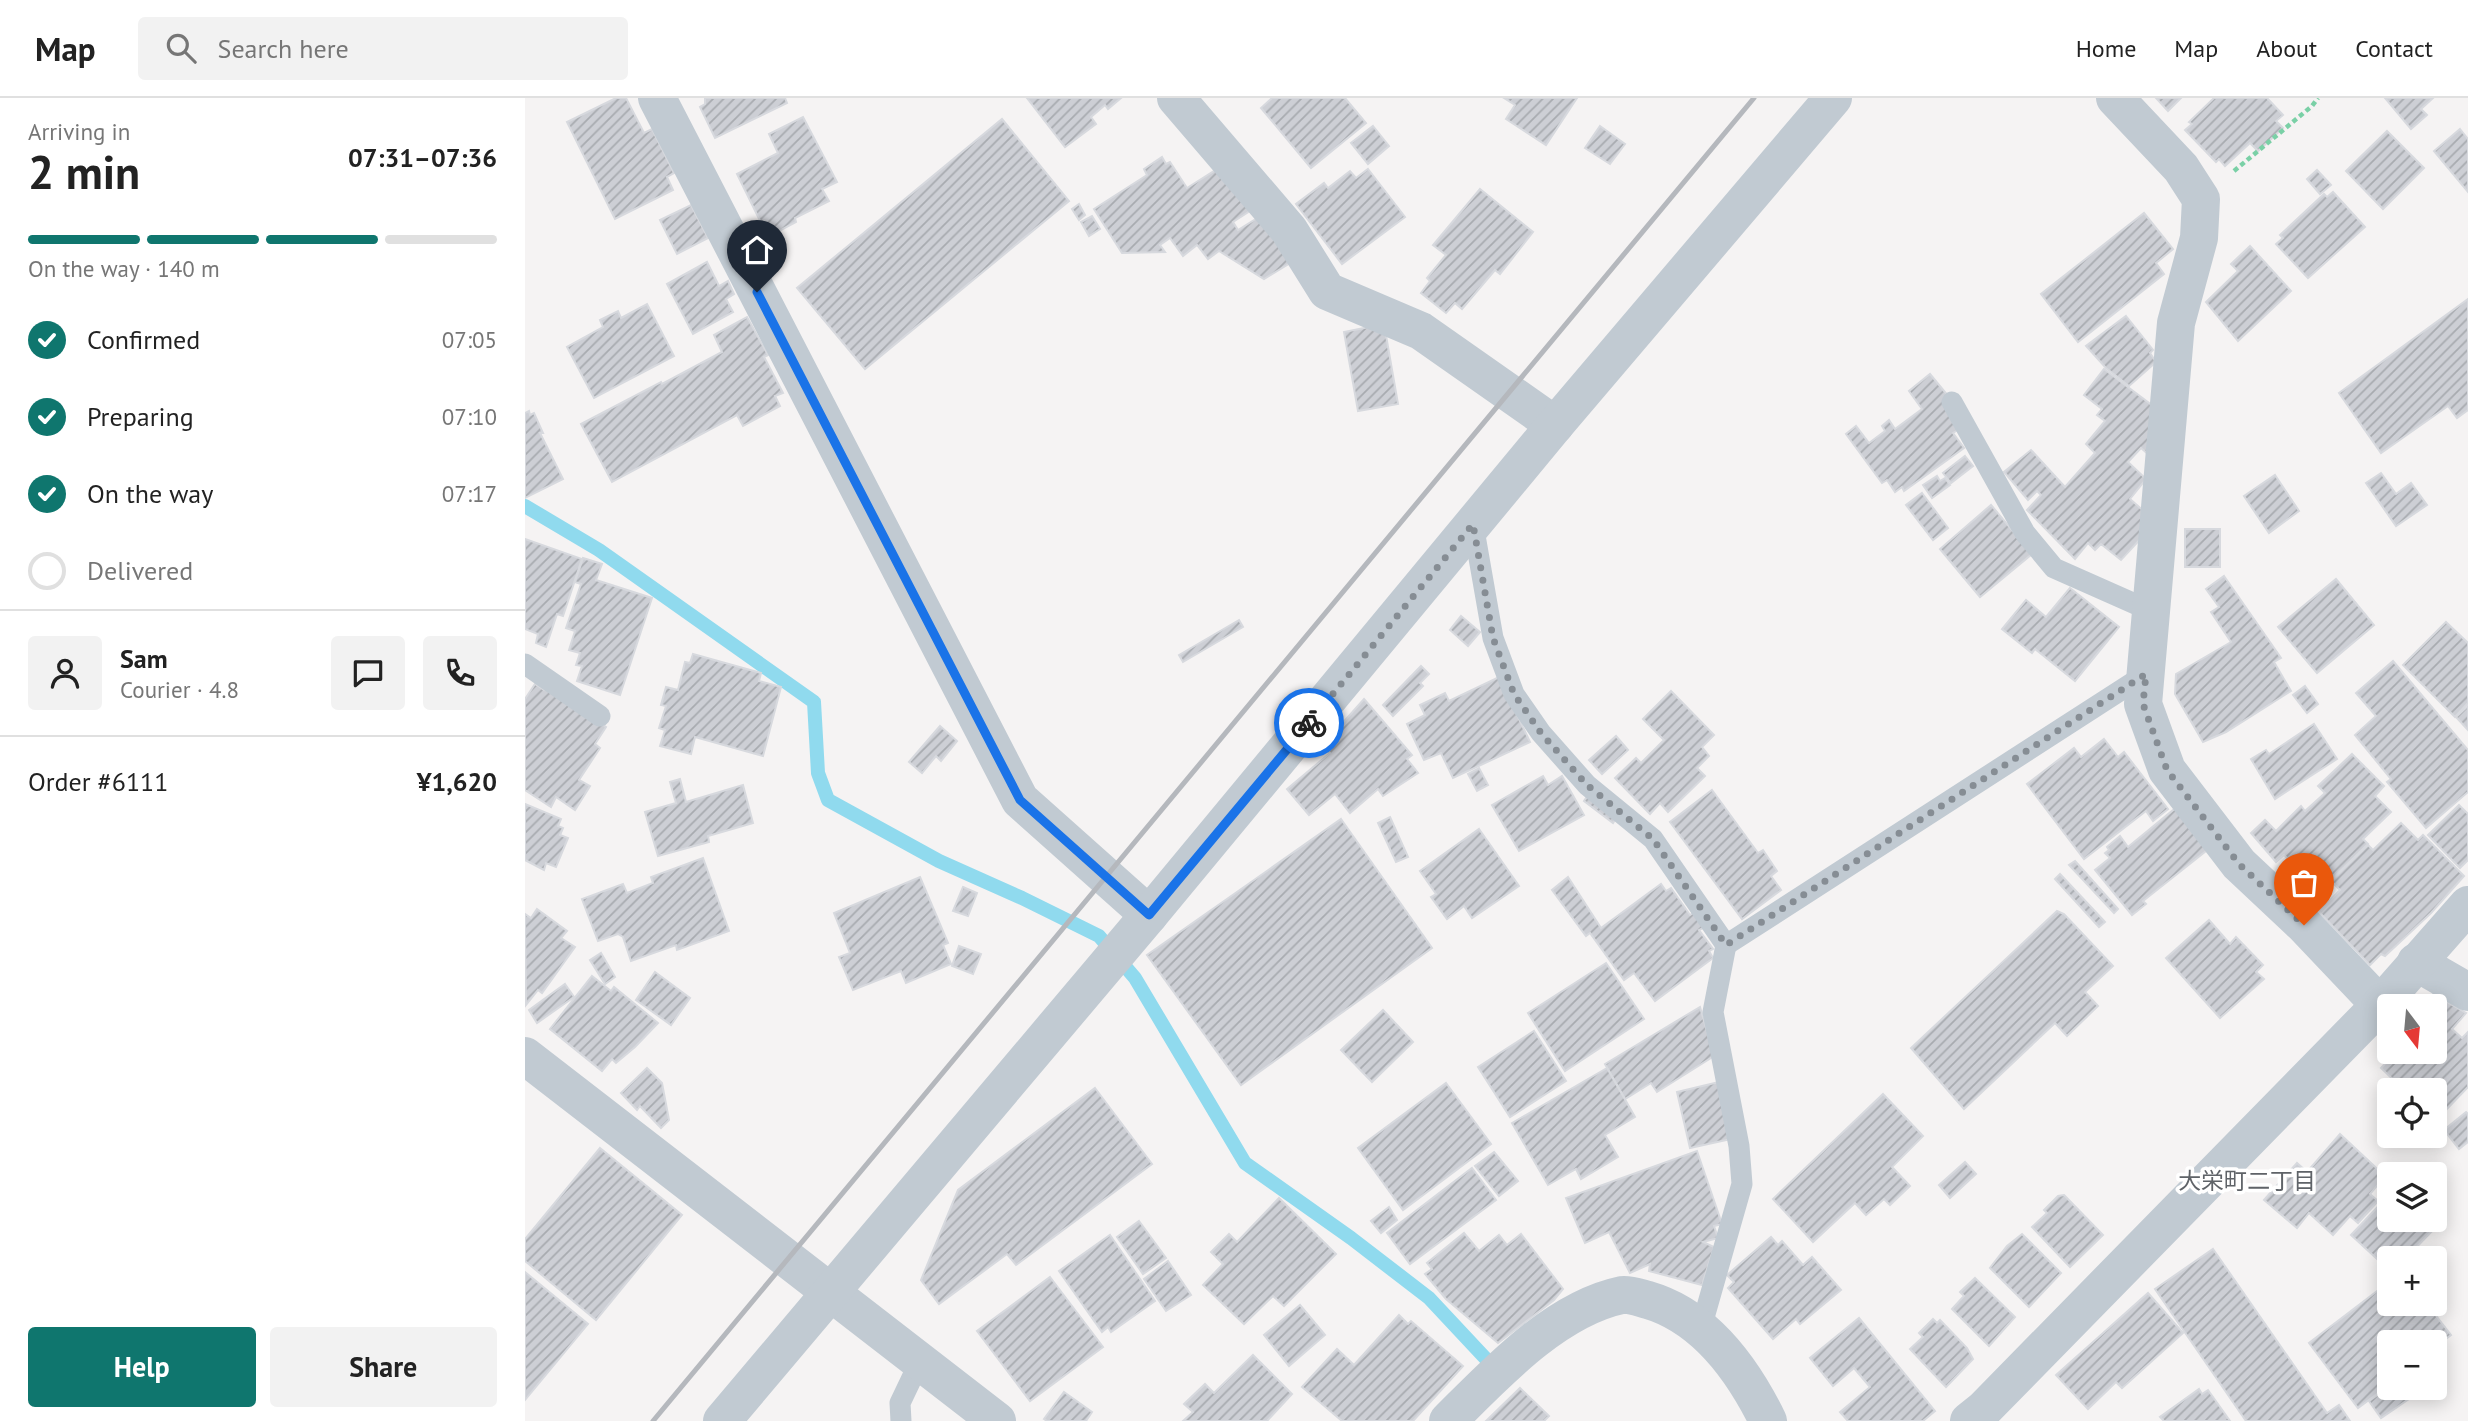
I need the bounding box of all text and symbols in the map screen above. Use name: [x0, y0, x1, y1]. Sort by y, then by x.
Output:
search box: [138, 17, 628, 80]
text: Map: [35, 27, 96, 70]
icon: search: [162, 29, 200, 67]
text: Search here: [218, 32, 349, 65]
text: Home: [2076, 33, 2136, 64]
text: Map: [2174, 33, 2218, 64]
text: About: [2256, 33, 2317, 64]
text: Contact: [2355, 33, 2433, 64]
text: Arriving in: [28, 117, 130, 146]
text: 07:31–07:36: [348, 141, 497, 174]
text: 2 min: [28, 142, 140, 202]
pin: [727, 220, 787, 292]
icon: home: [738, 231, 776, 269]
text: On the way · 140 m: [28, 254, 220, 283]
icon: check: [28, 321, 66, 359]
text: Confirmed: [87, 323, 200, 356]
text: 07:05: [442, 325, 497, 354]
icon: check: [28, 398, 66, 436]
text: Preparing: [87, 400, 194, 433]
text: 07:10: [442, 402, 497, 431]
icon: check: [28, 475, 66, 513]
text: On the way: [87, 477, 213, 510]
text: 07:17: [442, 479, 497, 508]
text: Delivered: [87, 554, 193, 587]
button: person: [28, 636, 102, 710]
button: chat: [331, 636, 405, 710]
button: phone: [423, 636, 497, 710]
text: Sam: [120, 642, 168, 675]
text: Courier · 4.8: [120, 675, 239, 704]
courier: [1274, 688, 1344, 758]
icon: bike: [1290, 704, 1328, 742]
text: Order #6111: [28, 765, 168, 798]
text: ¥1,620: [417, 765, 497, 798]
pin: [2274, 853, 2334, 925]
icon: bag: [2285, 864, 2323, 902]
north arrow: [2377, 994, 2447, 1064]
map controls: [2377, 994, 2447, 1400]
button: locate: [2377, 1078, 2447, 1148]
button: layers: [2377, 1162, 2447, 1232]
district label: 大栄町二丁目: [2178, 1166, 2316, 1195]
button: +: [2377, 1246, 2447, 1316]
button: Help: [28, 1327, 256, 1407]
button: Share: [270, 1327, 497, 1407]
button: −: [2377, 1330, 2447, 1400]

